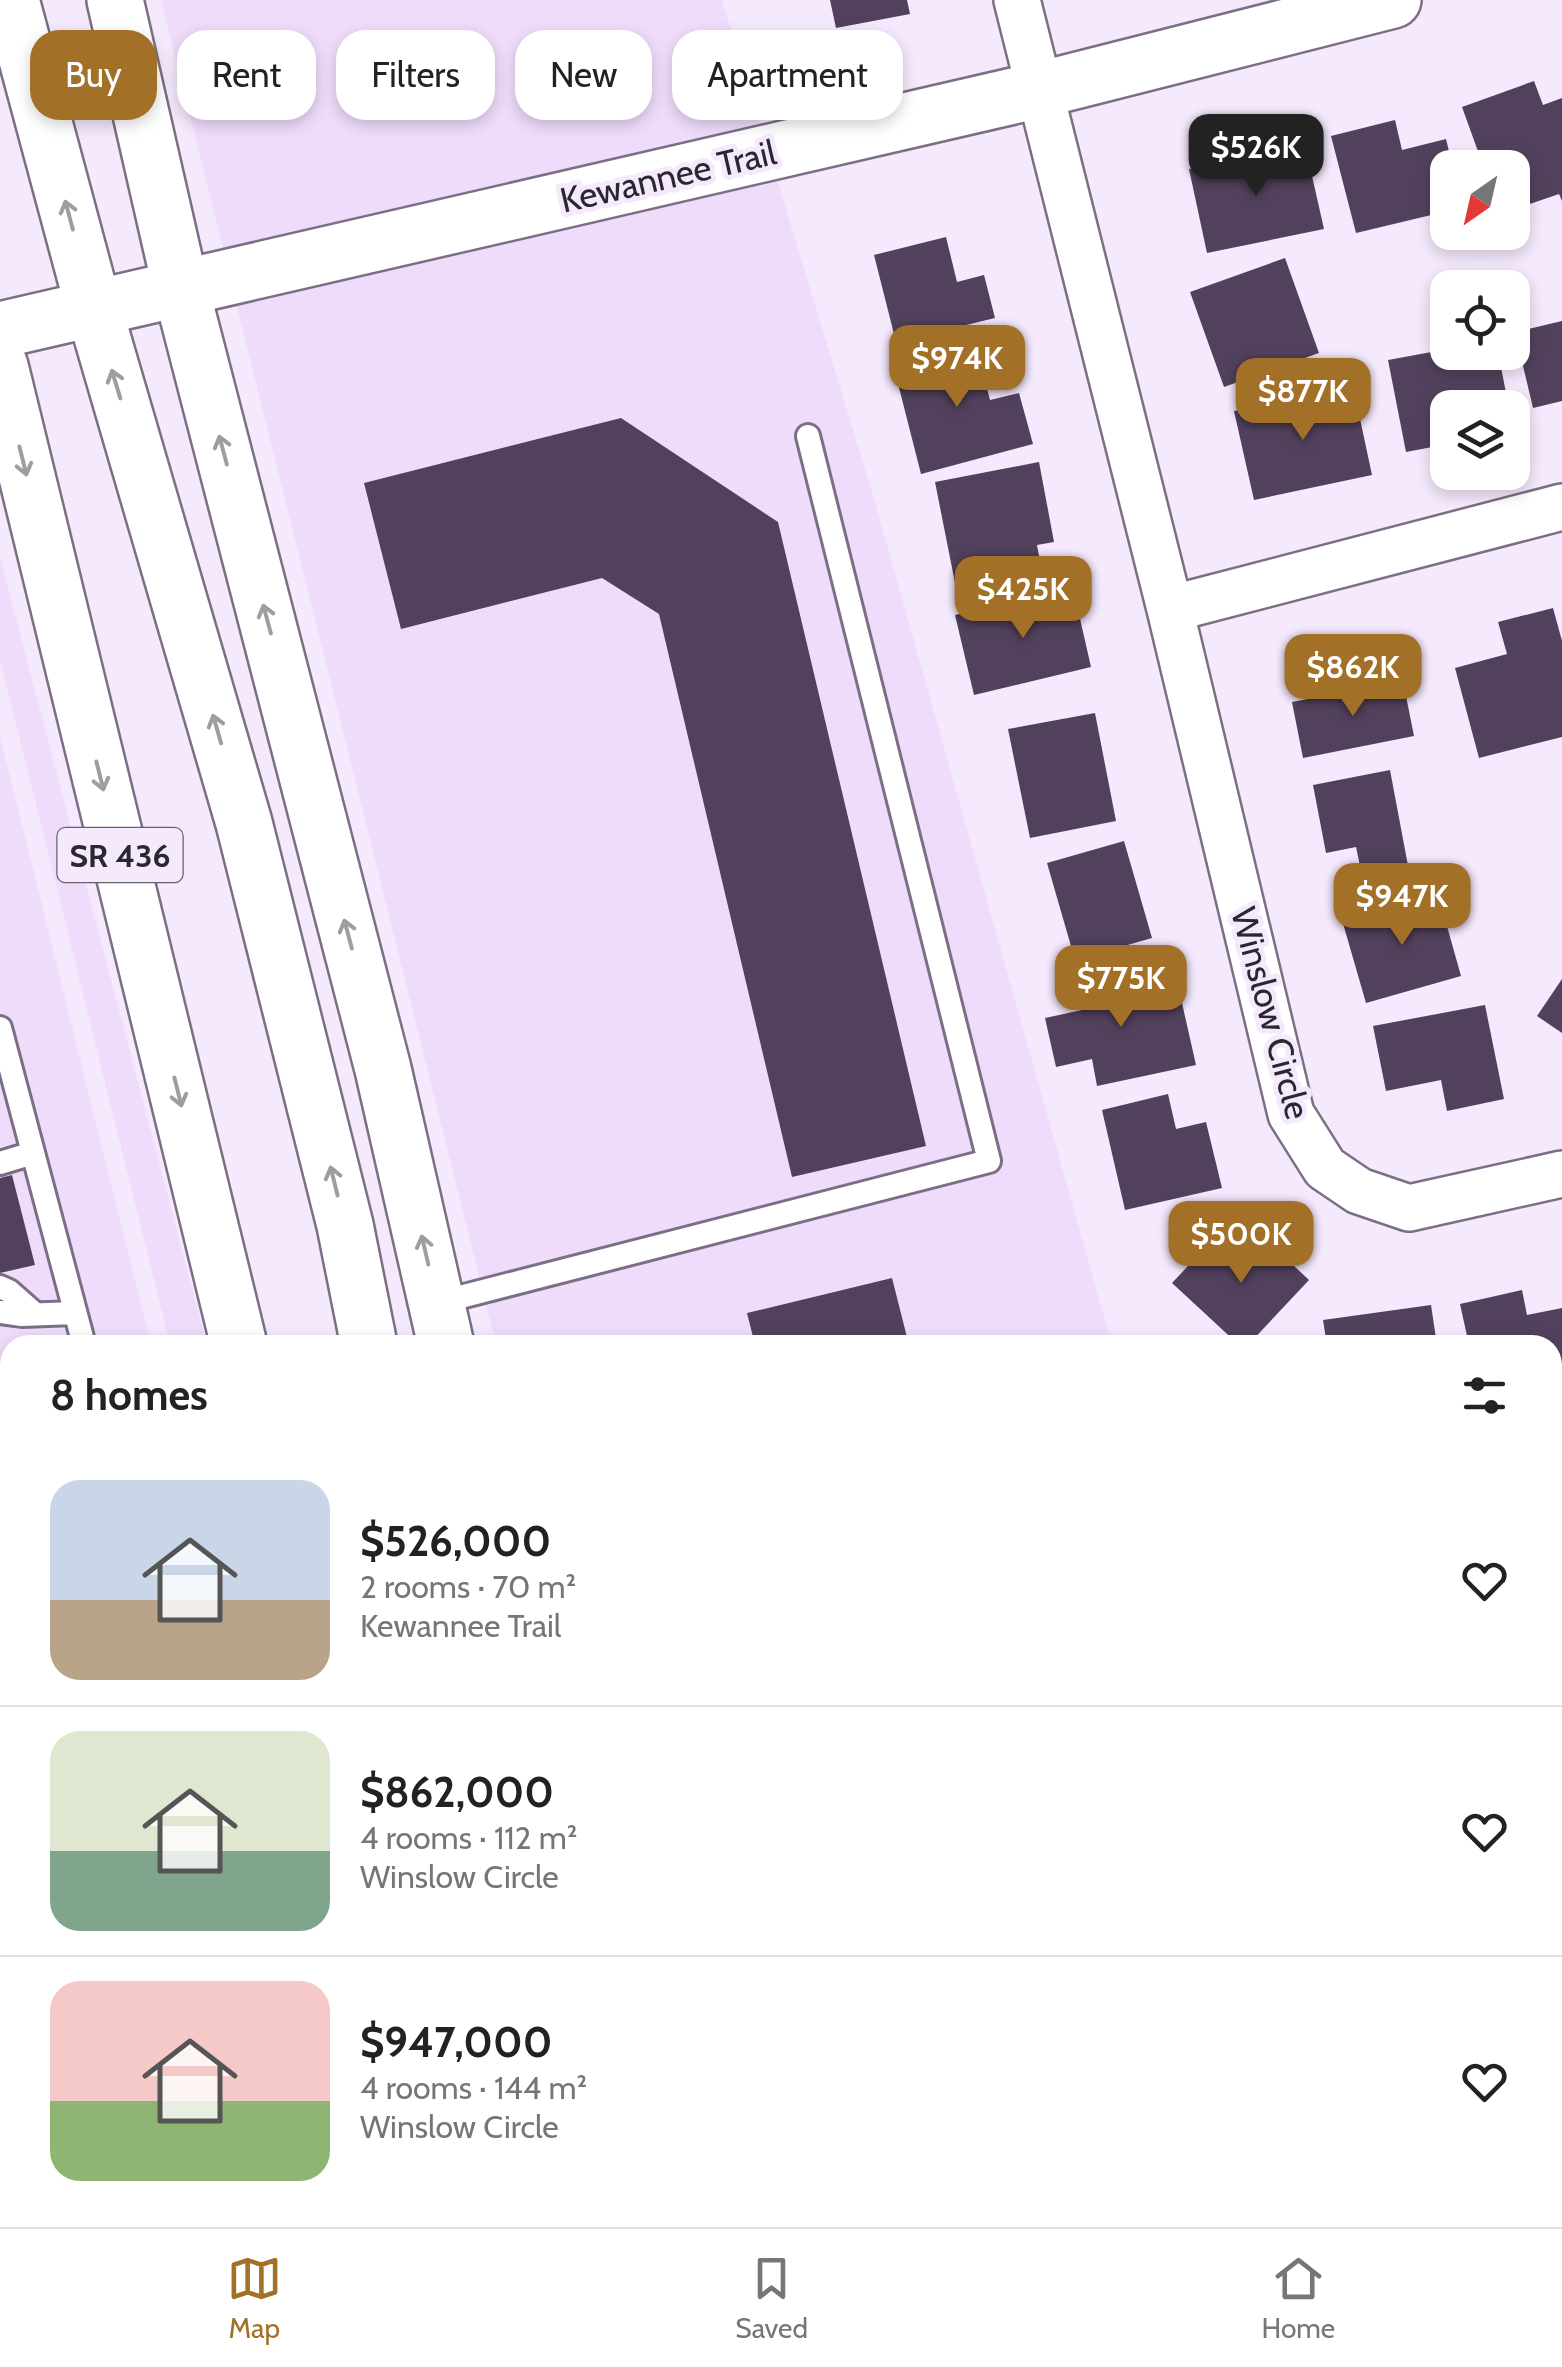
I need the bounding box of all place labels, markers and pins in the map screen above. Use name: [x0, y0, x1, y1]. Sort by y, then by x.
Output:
pin: $526K: [1186, 114, 1326, 199]
pin: $974K: [887, 325, 1027, 410]
pin: $877K: [1233, 358, 1373, 443]
pin: $425K: [953, 556, 1093, 641]
pin: $862K: [1283, 634, 1423, 719]
pin: $947K: [1332, 863, 1472, 948]
pin: $775K: [1051, 945, 1191, 1030]
pin: $500K: [1171, 1201, 1311, 1286]

